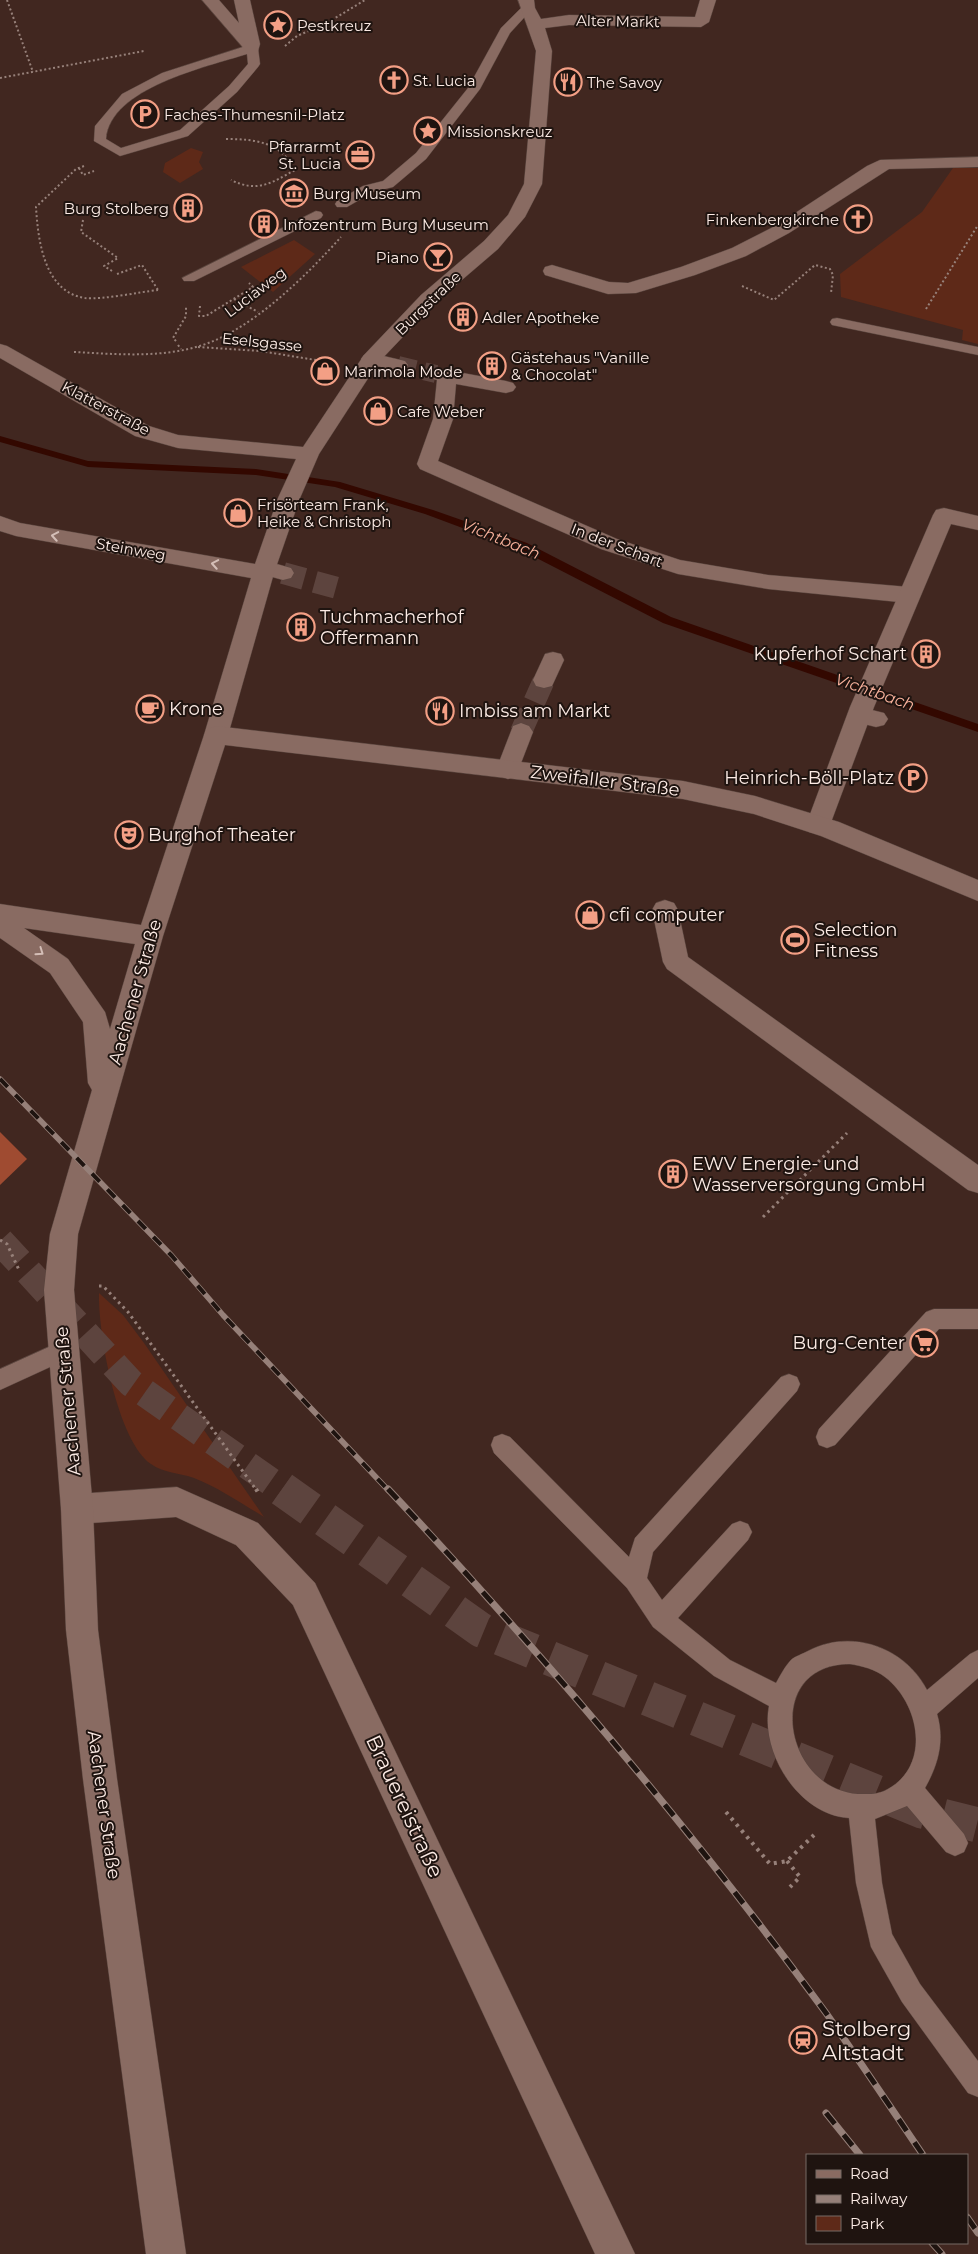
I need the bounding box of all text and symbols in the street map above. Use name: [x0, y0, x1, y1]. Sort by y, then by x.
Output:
place icon: Pestkreuz: [263, 10, 293, 40]
street label: Alter Markt: [576, 11, 660, 31]
place label: Pestkreuz: [297, 16, 372, 35]
church icon: St. Lucia: [379, 65, 409, 95]
restaurant icon: The Savoy: [553, 67, 583, 97]
place label: St. Lucia: [413, 71, 476, 90]
place label: The Savoy: [587, 73, 663, 92]
parking icon: Faches-Thumesnil-Platz: [130, 99, 160, 129]
place label: Faches-Thumesnil-Platz: [164, 105, 345, 124]
place icon: Missionskreuz: [413, 116, 443, 146]
place label: Missionskreuz: [447, 122, 553, 141]
place label: Pfarrarmt St. Lucia: [268, 137, 341, 173]
office icon: Pfarrarmt St. Lucia: [345, 140, 375, 170]
museum icon: Burg Museum: [279, 178, 309, 208]
place label: Burg Museum: [313, 184, 421, 203]
building icon: Burg Stolberg: [173, 193, 203, 223]
place label: Burg Stolberg: [64, 199, 169, 218]
church icon: Finkenbergkirche: [843, 204, 873, 234]
building icon: Infozentrum Burg Museum: [249, 209, 279, 239]
place label: Finkenbergkirche: [706, 210, 839, 229]
place label: Infozentrum Burg Museum: [283, 215, 489, 234]
bar icon: Piano: [423, 242, 453, 272]
place label: Piano: [376, 248, 419, 267]
street label: Luciaweg: [220, 263, 290, 321]
street label: Burgstraße: [391, 267, 465, 339]
building icon: Adler Apotheke: [448, 302, 478, 332]
place label: Adler Apotheke: [482, 308, 599, 327]
street label: Eselsgasse: [221, 328, 303, 356]
place label: Gästehaus "Vanille & Chocolat": [511, 348, 649, 384]
building icon: Gästehaus "Vanille & Chocolat": [477, 351, 507, 381]
shop icon: Marimola Mode: [310, 356, 340, 386]
place label: Marimola Mode: [344, 362, 462, 381]
street label: Klatterstraße: [59, 377, 153, 439]
shop icon: Cafe Weber: [363, 396, 393, 426]
place label: Cafe Weber: [397, 402, 484, 421]
place label: Frisörteam Frank, Heike & Christoph: [257, 495, 391, 531]
shop icon: Frisörteam Frank, Heike & Christoph: [223, 498, 253, 528]
water label: Vichtbach: [459, 515, 543, 563]
street label: In der Schart: [568, 519, 666, 571]
one-way arrow: [51, 531, 60, 541]
street label: Steinweg: [95, 534, 167, 564]
one-way arrow: [211, 560, 220, 570]
place label: Tuchmacherhof Offermann: [320, 606, 465, 649]
building icon: Tuchmacherhof Offermann: [286, 612, 316, 642]
building icon: Kupferhof Schart: [911, 639, 941, 669]
place label: Kupferhof Schart: [753, 643, 907, 665]
water label: Vichtbach: [833, 670, 917, 714]
cafe icon: Krone: [135, 694, 165, 724]
restaurant icon: Imbiss am Markt: [425, 696, 455, 726]
place label: Krone: [169, 698, 223, 720]
place label: Imbiss am Markt: [459, 700, 610, 722]
street label: Zweifaller Straße: [529, 761, 681, 801]
parking icon: Heinrich-Böll-Platz: [898, 763, 928, 793]
place label: Heinrich-Böll-Platz: [724, 767, 894, 789]
theatre icon: Burghof Theater: [114, 820, 144, 850]
place label: Burghof Theater: [148, 824, 296, 846]
shop icon: cfi computer: [575, 900, 605, 930]
place label: cfi computer: [609, 904, 725, 926]
street label: Aachener Straße: [104, 917, 166, 1067]
place label: Selection Fitness: [814, 919, 898, 962]
sports icon: Selection Fitness: [780, 925, 810, 955]
one-way arrow: [34, 946, 44, 955]
place label: EWV Energie- und Wasserversorgung GmbH: [692, 1153, 926, 1196]
building icon: EWV Energie- und Wasserversorgung GmbH: [658, 1159, 688, 1189]
street label: Aachener Straße: [50, 1325, 85, 1477]
supermarket icon: Burg-Center: [909, 1328, 939, 1358]
place label: Burg-Center: [793, 1332, 905, 1354]
street label: Aachener Straße: [83, 1729, 125, 1881]
street label: Brauereistraße: [361, 1731, 449, 1881]
place label: Stolberg Altstadt: [822, 2016, 911, 2065]
station icon: Stolberg Altstadt: [788, 2025, 818, 2055]
legend: [806, 2154, 968, 2244]
text: Road: [850, 2164, 889, 2183]
text: Railway: [850, 2189, 908, 2208]
text: Park: [850, 2214, 884, 2233]

